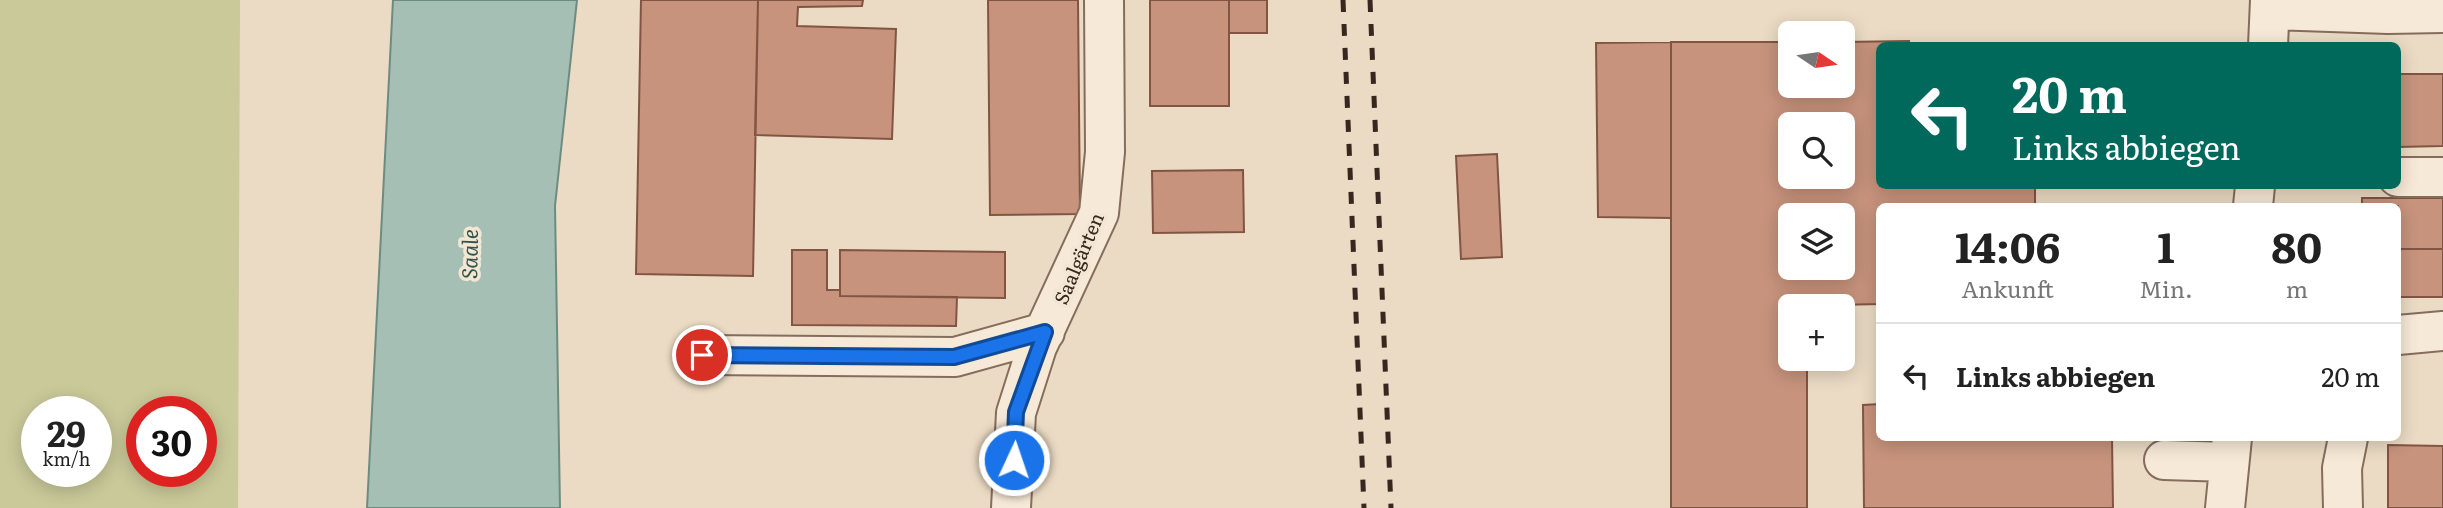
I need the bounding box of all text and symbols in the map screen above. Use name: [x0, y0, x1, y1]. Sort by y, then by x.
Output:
north arrow: [1778, 21, 1855, 98]
map controls: [1778, 21, 1855, 371]
text: 20 m: [2012, 55, 2127, 128]
icon: left: [1897, 70, 1988, 161]
button: search: [1778, 112, 1855, 189]
text: Links abbiegen: [2012, 122, 2241, 170]
button: layers: [1778, 203, 1855, 280]
street label: Saalgärten: [1046, 208, 1110, 308]
text: 14:06: [1955, 214, 2060, 276]
text: 1: [2157, 214, 2175, 276]
text: 80: [2271, 214, 2322, 276]
water label: Saale: [452, 229, 484, 279]
text: Ankunft: [1961, 271, 2054, 305]
text: Min.: [2139, 271, 2193, 305]
text: m: [2286, 271, 2308, 305]
button: +: [1778, 294, 1855, 371]
pin: [672, 325, 732, 385]
icon: arrive: [683, 336, 721, 374]
text: Links abbiegen: [1956, 356, 2155, 395]
text: 20 m: [2321, 356, 2380, 395]
icon: left: [1897, 357, 1935, 395]
speed limit sign: 30: [126, 396, 217, 487]
text: 29: [47, 406, 86, 458]
position arrow: [977, 423, 1051, 497]
text: km/h: [43, 445, 90, 472]

